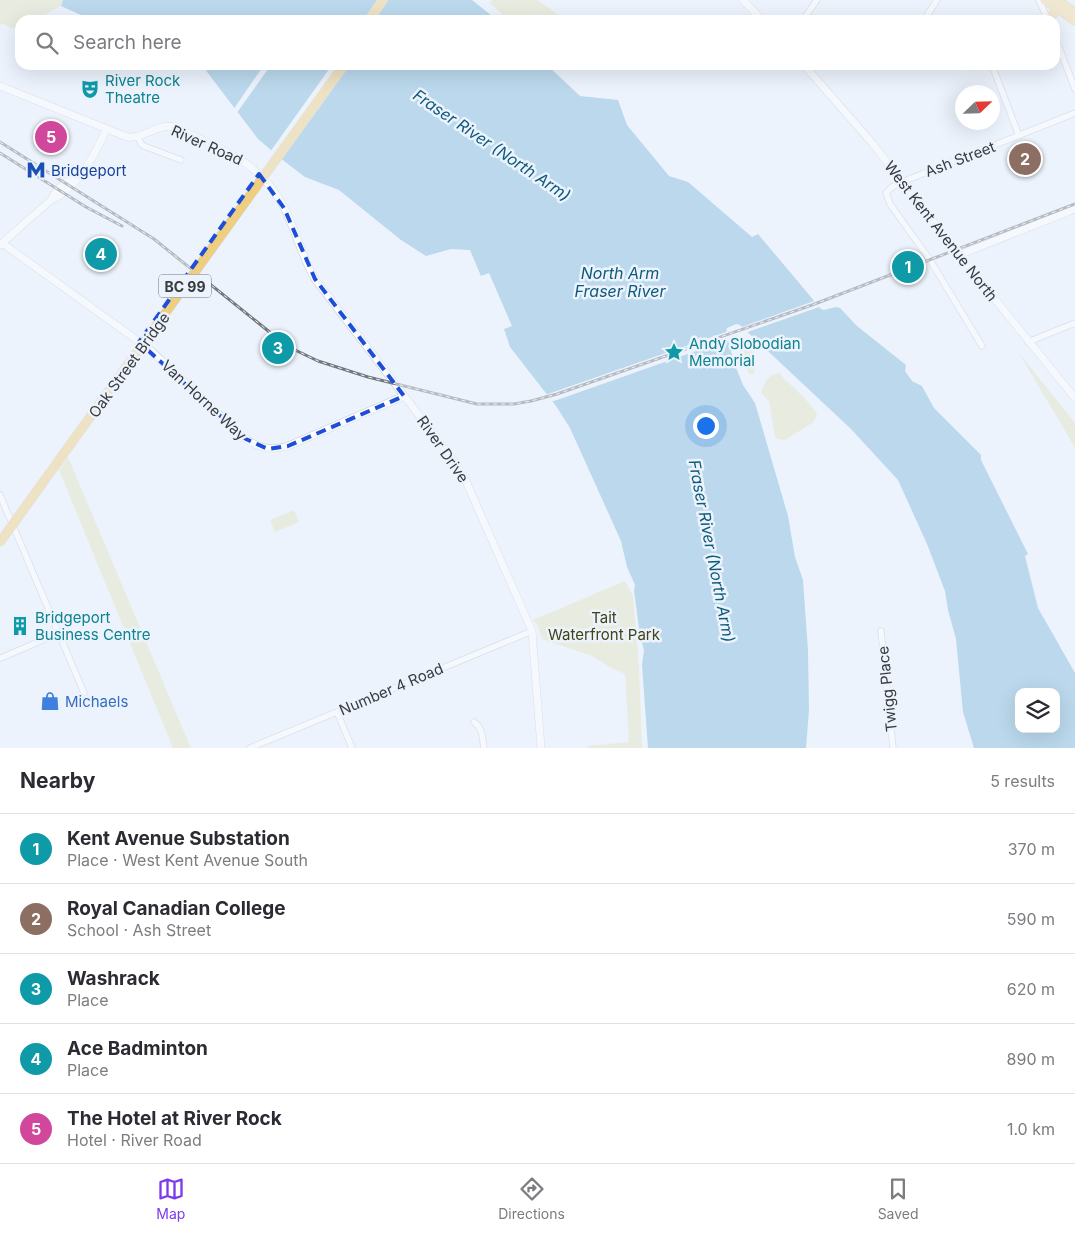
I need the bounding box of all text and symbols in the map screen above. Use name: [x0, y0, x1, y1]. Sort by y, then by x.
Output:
search box: [15, 15, 1060, 70]
icon: search: [33, 29, 61, 57]
text: Search here: [73, 31, 182, 54]
place label: River Rock Theatre: [105, 71, 181, 107]
theatre icon: River Rock Theatre: [79, 78, 101, 100]
water label: Fraser River (North Arm): [410, 85, 574, 205]
north arrow: [955, 85, 1000, 130]
pin: 5: [35, 118, 67, 156]
street label: River Road: [168, 121, 246, 169]
street label: Ash Street: [922, 137, 998, 181]
pin: 2: [1009, 140, 1041, 178]
street label: West Kent Avenue North: [880, 157, 1002, 305]
metro station icon: Bridgeport: [25, 159, 47, 181]
place label: Bridgeport: [51, 161, 127, 180]
pin: 4: [85, 235, 117, 273]
pin: 1: [892, 248, 924, 286]
water label: North Arm Fraser River: [575, 263, 666, 301]
road number: BC 99: [159, 274, 211, 298]
street label: Oak Street Bridge: [84, 309, 174, 421]
pin: 3: [262, 329, 294, 367]
place label: Andy Slobodian Memorial: [689, 334, 801, 370]
place icon: Andy Slobodian Memorial: [663, 341, 685, 363]
street label: Van Horne Way: [157, 356, 251, 445]
street label: River Drive: [413, 412, 473, 486]
your location: [693, 413, 719, 439]
water label: Fraser River (North Arm): [684, 458, 740, 644]
place label: Bridgeport Business Centre: [35, 608, 151, 644]
park label: Tait Waterfront Park: [548, 608, 661, 644]
building icon: Bridgeport Business Centre: [9, 615, 31, 637]
street label: Twigg Place: [873, 645, 901, 733]
street label: Number 4 Road: [336, 659, 446, 719]
map controls: [1015, 688, 1060, 733]
button: layers: [1015, 688, 1060, 733]
shop icon: Michaels: [39, 690, 61, 712]
place label: Michaels: [65, 692, 128, 711]
text: Nearby: [20, 768, 95, 793]
text: 5 results: [990, 771, 1055, 791]
text: Kent Avenue Substation: [67, 827, 290, 850]
text: 1: [33, 839, 39, 859]
text: 370 m: [1008, 839, 1055, 859]
text: Place · West Kent Avenue South: [67, 850, 308, 870]
text: Royal Canadian College: [67, 897, 286, 920]
text: 2: [31, 909, 41, 929]
text: 590 m: [1007, 909, 1055, 929]
text: School · Ash Street: [67, 920, 211, 940]
text: Washrack: [67, 967, 160, 990]
text: 3: [31, 979, 41, 999]
text: 620 m: [1007, 979, 1055, 999]
text: Place: [67, 990, 109, 1010]
text: Ace Badminton: [67, 1037, 208, 1060]
text: 4: [31, 1049, 41, 1069]
text: 890 m: [1007, 1049, 1055, 1069]
text: Place: [67, 1060, 109, 1080]
text: The Hotel at River Rock: [67, 1107, 282, 1130]
text: 5: [31, 1119, 41, 1139]
text: 1.0 km: [1007, 1119, 1055, 1139]
text: Hotel · River Road: [67, 1130, 202, 1150]
tab: Map: [156, 1175, 185, 1222]
tab: Directions: [498, 1175, 565, 1222]
tab: Saved: [878, 1175, 919, 1222]

